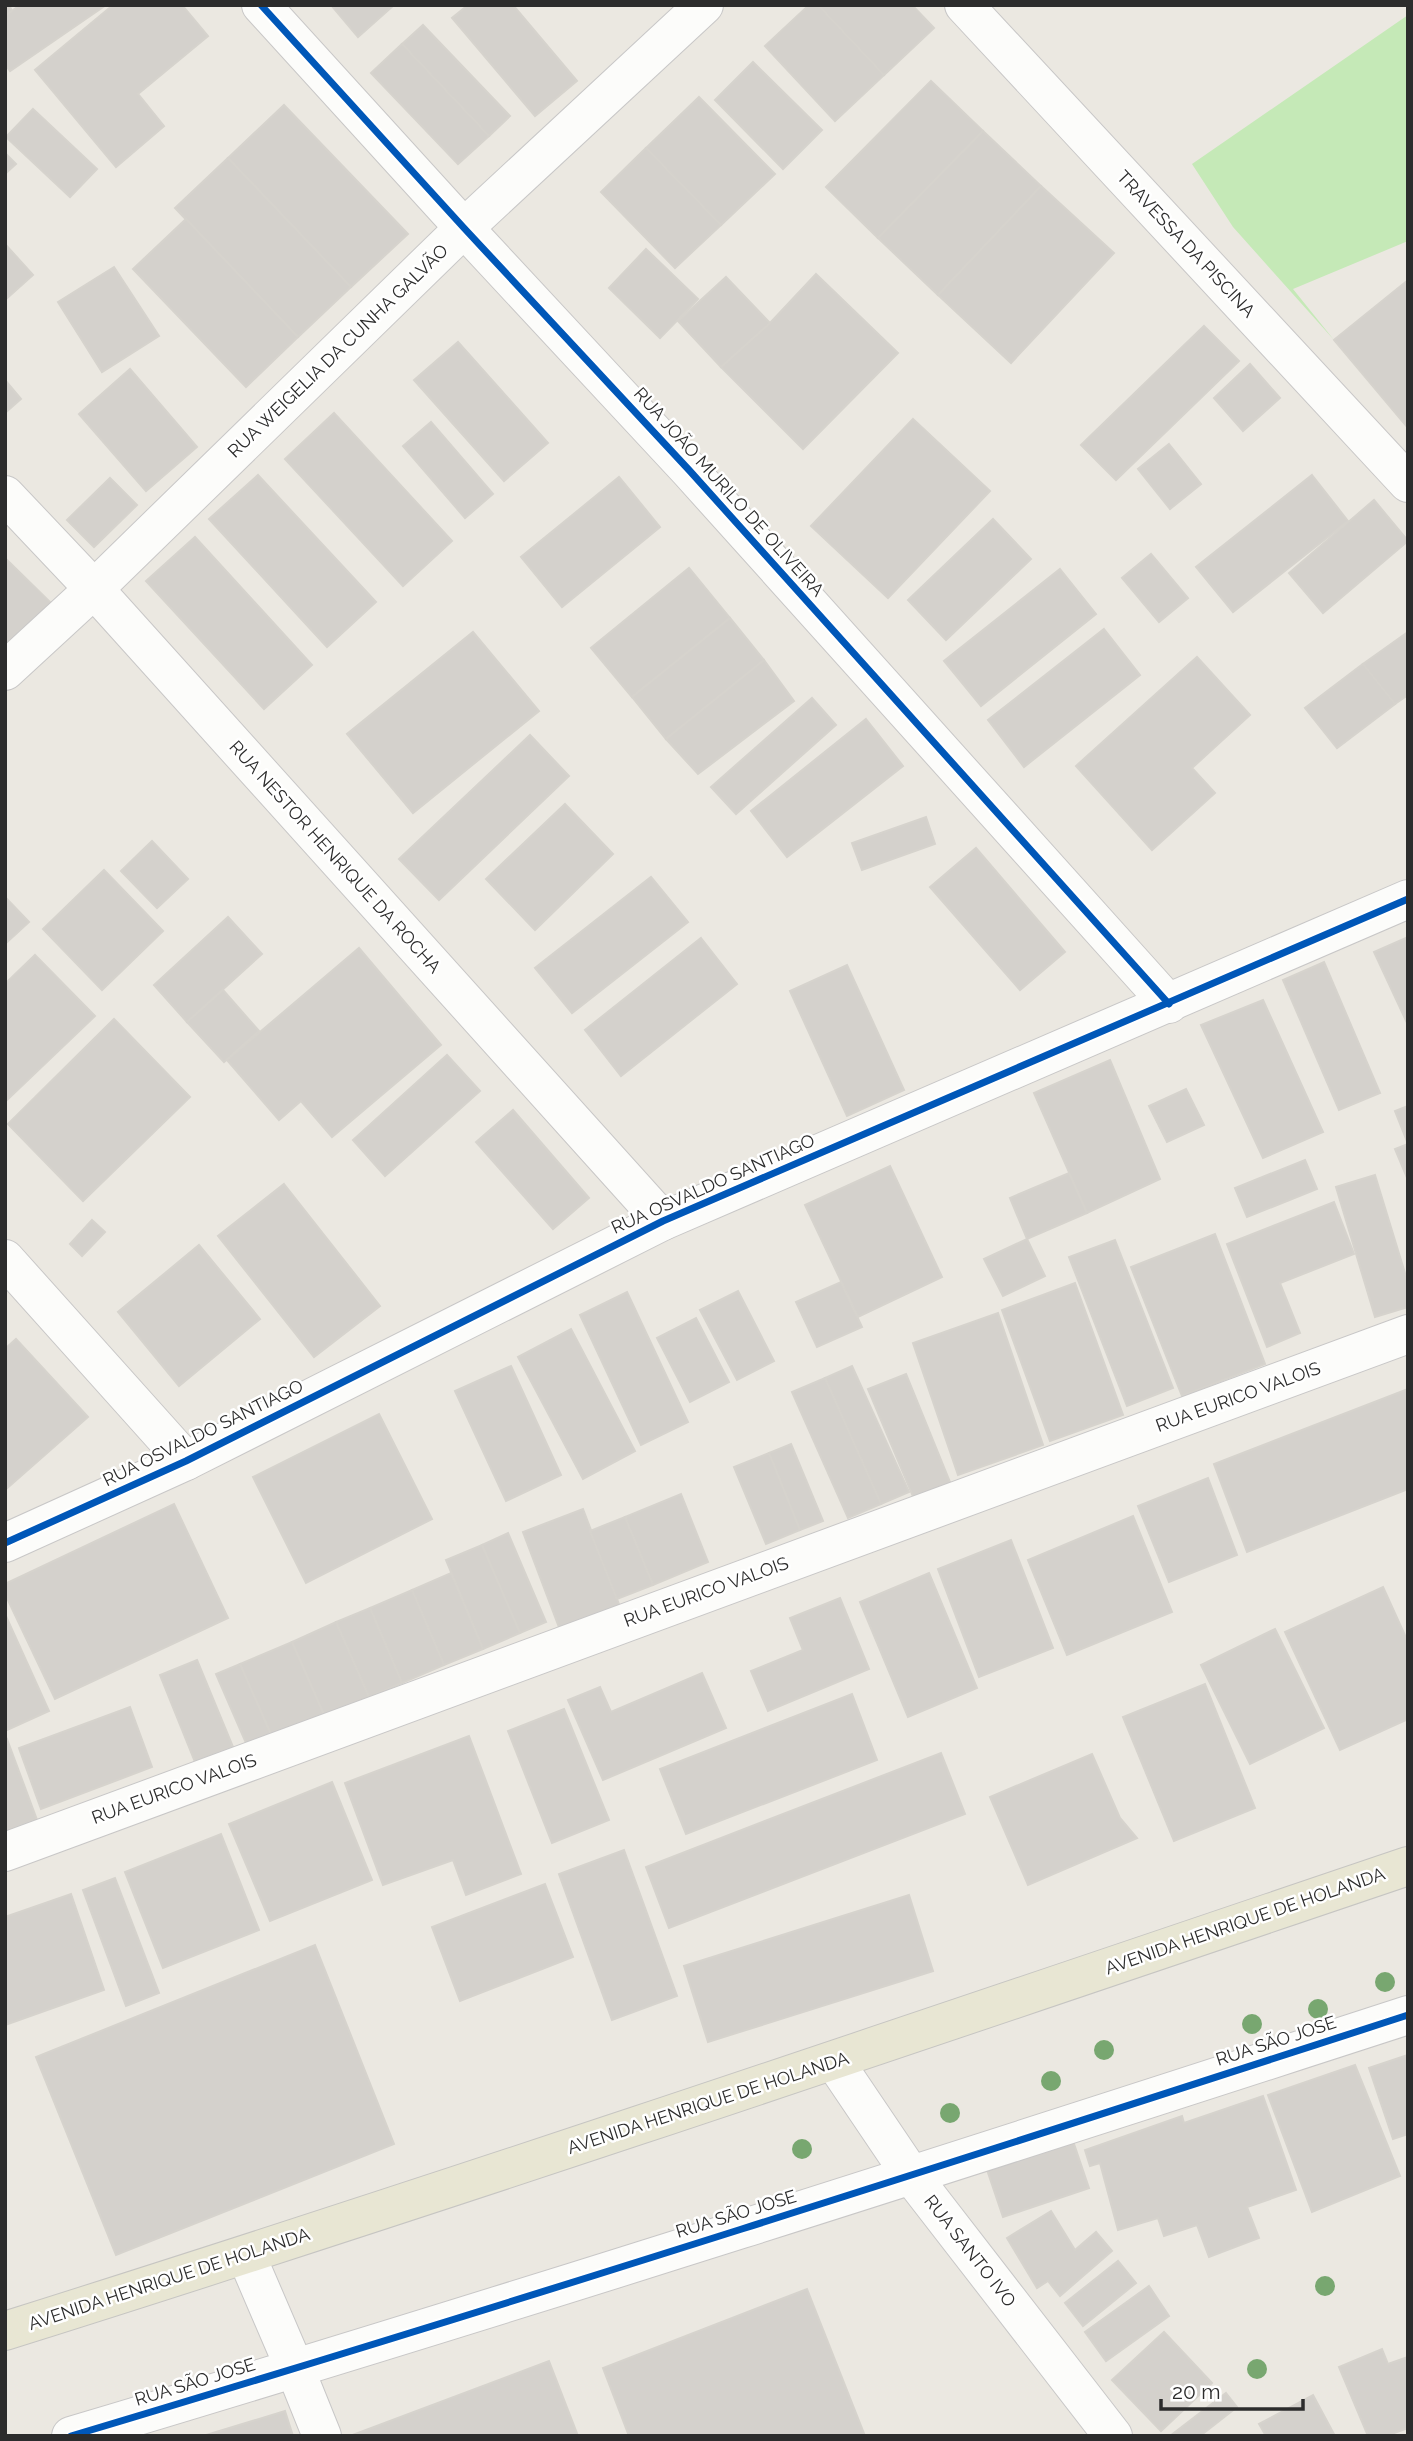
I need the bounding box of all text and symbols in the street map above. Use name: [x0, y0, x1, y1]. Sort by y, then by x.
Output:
street label: TRAVESSA DA PISCINA: [1113, 166, 1260, 321]
street label: RUA WEIGELIA DA CUNHA GALVÃO: [223, 240, 452, 462]
street label: RUA JOÃO MURILO DE OLIVEIRA: [630, 383, 829, 601]
street label: RUA NESTOR HENRIQUE DA ROCHA: [225, 736, 445, 977]
street label: RUA OSVALDO SANTIAGO: [608, 1129, 818, 1238]
street label: RUA EURICO VALOIS: [1153, 1357, 1323, 1436]
street label: RUA OSVALDO SANTIAGO: [99, 1375, 306, 1490]
street label: RUA EURICO VALOIS: [621, 1552, 791, 1631]
street label: RUA EURICO VALOIS: [89, 1749, 259, 1828]
street label: AVENIDA HENRIQUE DE HOLANDA: [1102, 1863, 1388, 1978]
street label: RUA SÃO JOSE: [1213, 2011, 1339, 2070]
street label: AVENIDA HENRIQUE DE HOLANDA: [564, 2047, 851, 2158]
street label: RUA SÃO JOSE: [673, 2185, 799, 2242]
street label: RUA SANTO IVO: [920, 2191, 1021, 2311]
street label: AVENIDA HENRIQUE DE HOLANDA: [25, 2223, 312, 2334]
street label: RUA SÃO JOSE: [132, 2353, 258, 2410]
scale bar: [1161, 2368, 1303, 2412]
text: 20 m: [1172, 2379, 1220, 2404]

